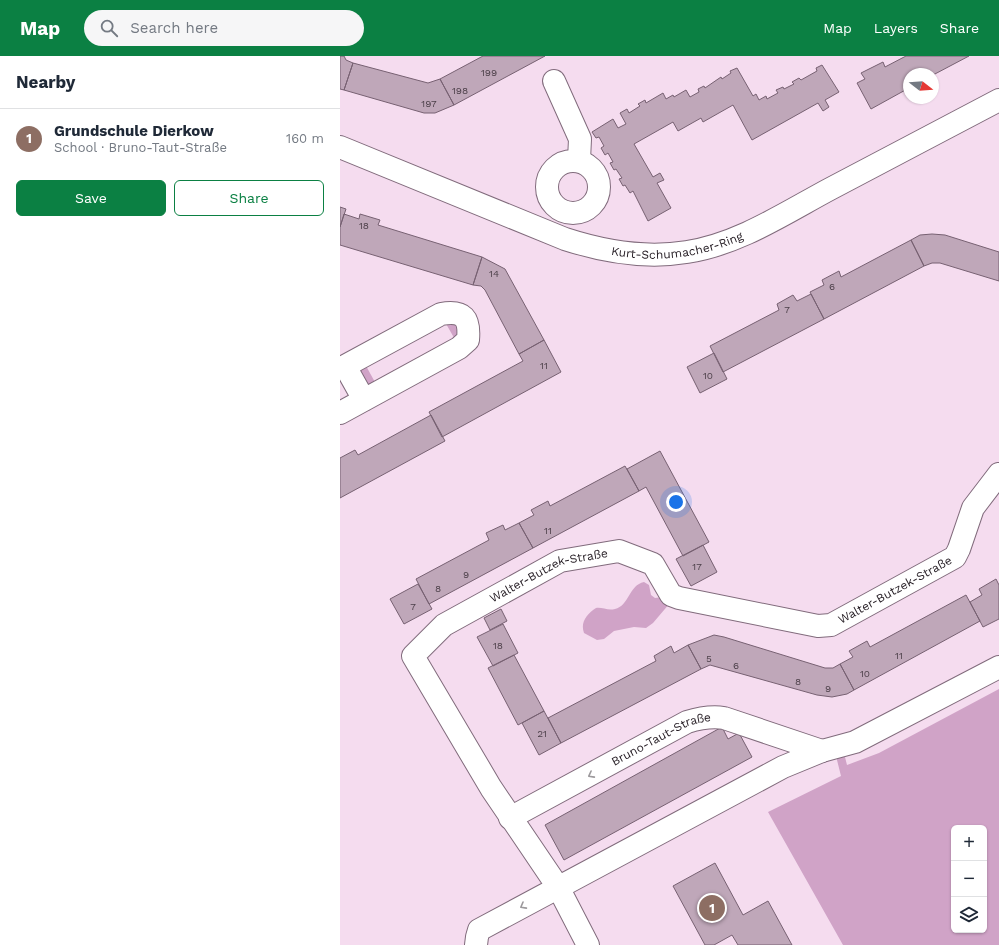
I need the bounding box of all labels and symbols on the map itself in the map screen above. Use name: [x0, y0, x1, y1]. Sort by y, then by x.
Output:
house number: 199: [481, 67, 497, 78]
north arrow: [903, 68, 939, 104]
house number: 198: [452, 85, 468, 96]
house number: 197: [421, 98, 437, 109]
house number: 18: [359, 220, 369, 231]
street label: Kurt-Schumacher-Ring: [610, 229, 746, 262]
house number: 14: [489, 268, 499, 279]
house number: 6: [829, 281, 835, 292]
house number: 7: [784, 304, 790, 315]
house number: 11: [540, 360, 548, 371]
house number: 10: [703, 370, 713, 381]
your location: [666, 492, 686, 512]
house number: 11: [544, 525, 552, 536]
street label: Walter-Butzek-Straße: [487, 546, 609, 605]
street label: Walter-Butzek-Straße: [836, 553, 954, 627]
house number: 17: [692, 561, 702, 572]
house number: 9: [463, 569, 469, 580]
house number: 8: [435, 583, 441, 594]
house number: 7: [410, 601, 416, 612]
house number: 18: [493, 640, 503, 651]
house number: 11: [895, 650, 903, 661]
house number: 5: [706, 653, 712, 664]
house number: 6: [733, 660, 739, 671]
house number: 10: [860, 668, 870, 679]
house number: 8: [795, 676, 801, 687]
house number: 9: [825, 683, 831, 694]
street label: Bruno-Taut-Straße: [609, 710, 712, 769]
house number: 21: [537, 728, 547, 739]
one-way arrow: [587, 770, 595, 777]
pin: 1: [699, 893, 725, 923]
one-way arrow: [520, 902, 528, 909]

